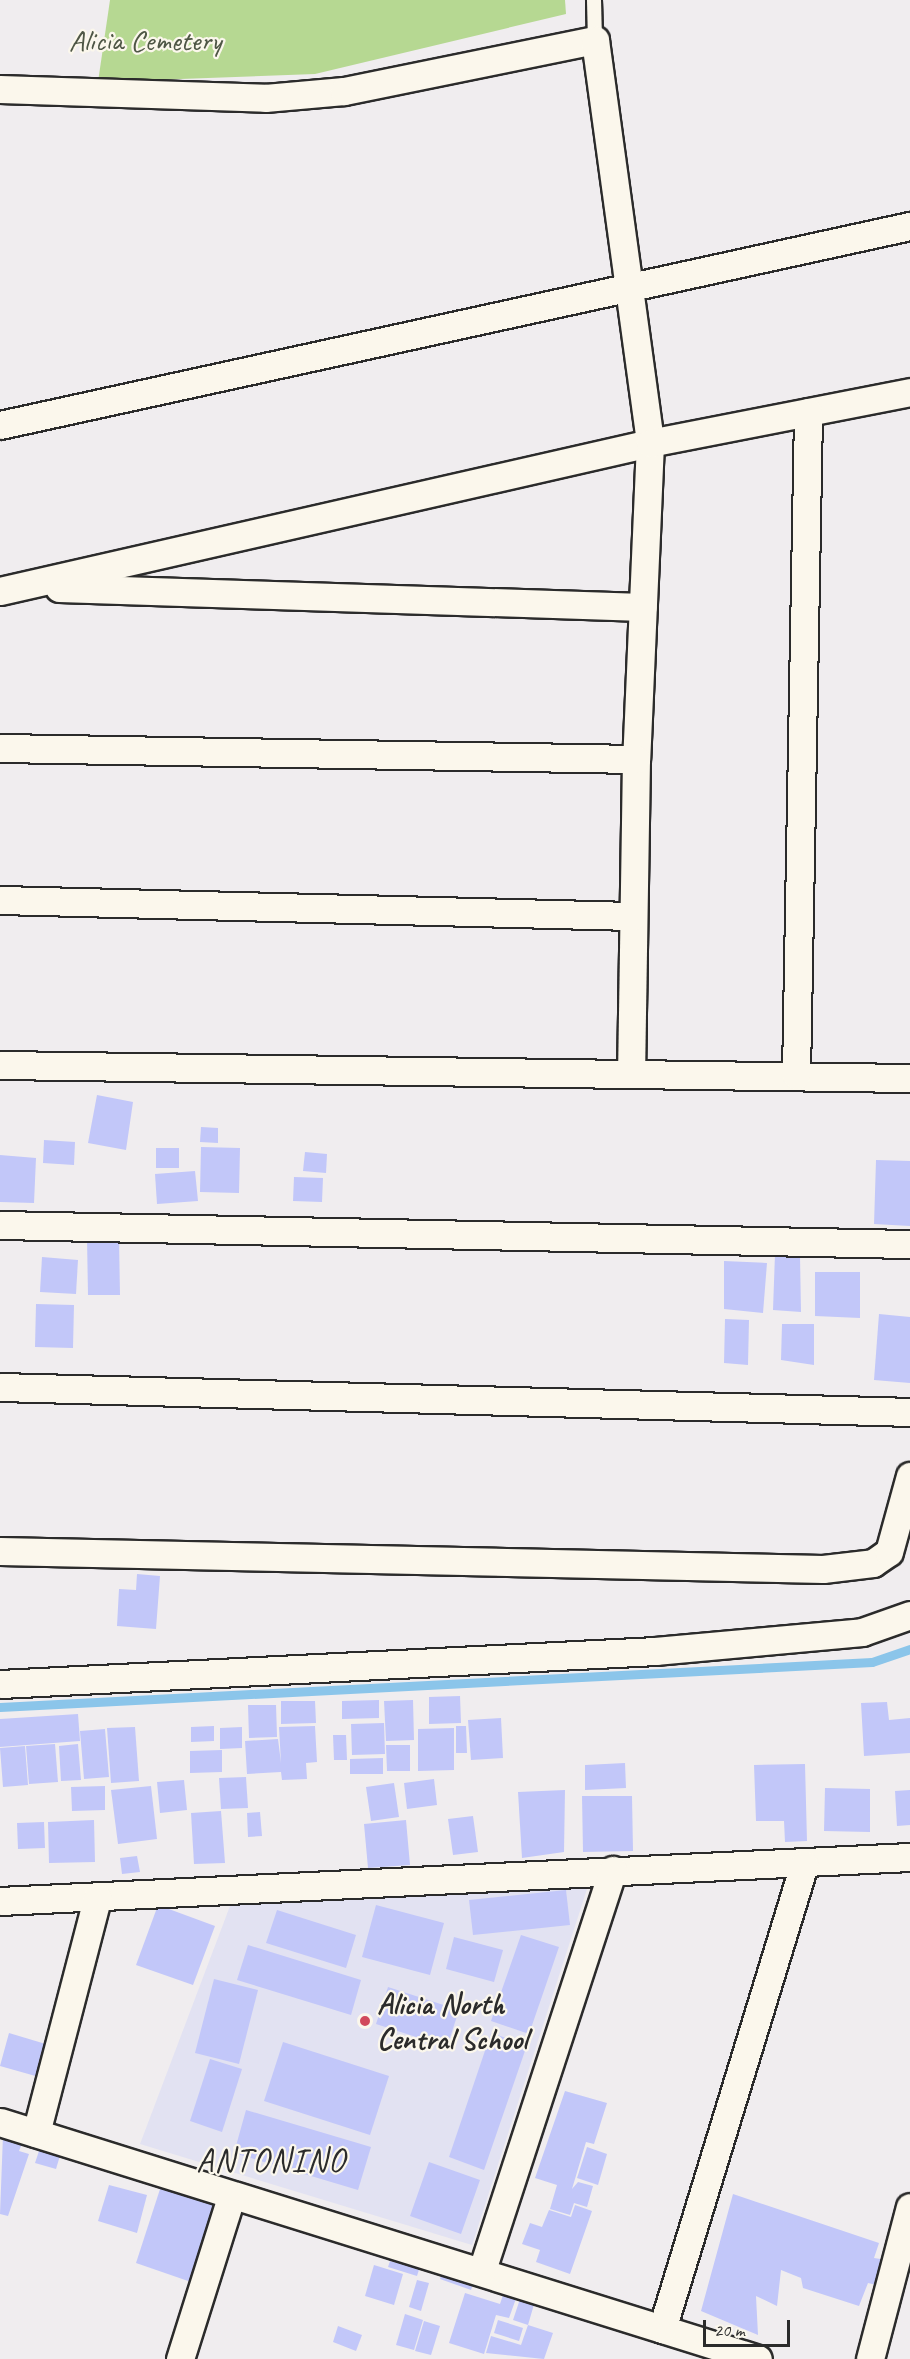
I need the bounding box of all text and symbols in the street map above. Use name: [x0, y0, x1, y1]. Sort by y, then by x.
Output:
park label: Alicia Cemetery: [69, 22, 221, 58]
place label: Alicia North Central School: [377, 1986, 527, 2056]
marker: Alicia North Central School: [358, 2014, 372, 2028]
district label: ANTONINO: [197, 2141, 345, 2181]
scale bar: [706, 2308, 793, 2346]
text: 20 m: [714, 2319, 745, 2341]

